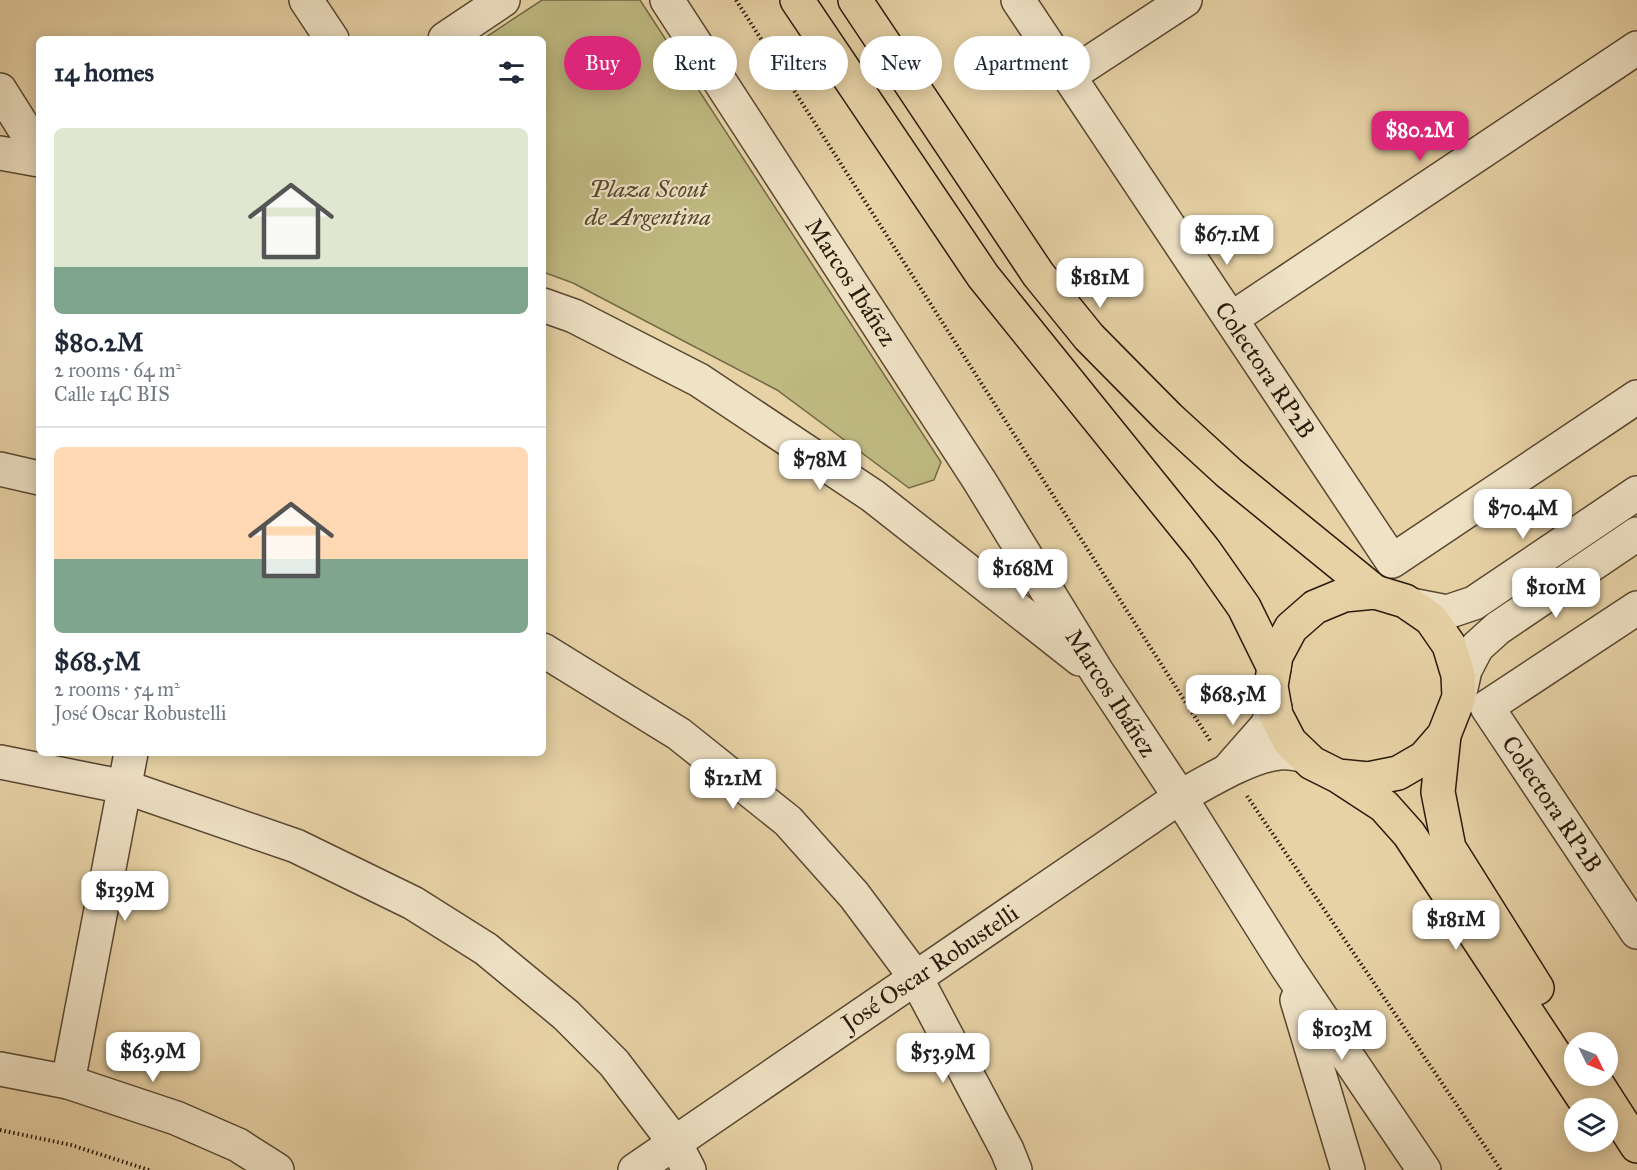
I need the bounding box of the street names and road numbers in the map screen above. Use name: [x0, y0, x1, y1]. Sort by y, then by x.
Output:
street label: Marcos Ibáñez: [799, 213, 903, 351]
street label: Colectora RP2B: [1208, 296, 1322, 444]
street label: Marcos Ibáñez: [1059, 624, 1163, 762]
street label: Colectora RP2B: [1495, 730, 1609, 878]
street label: José Oscar Robustelli: [833, 897, 1025, 1040]

